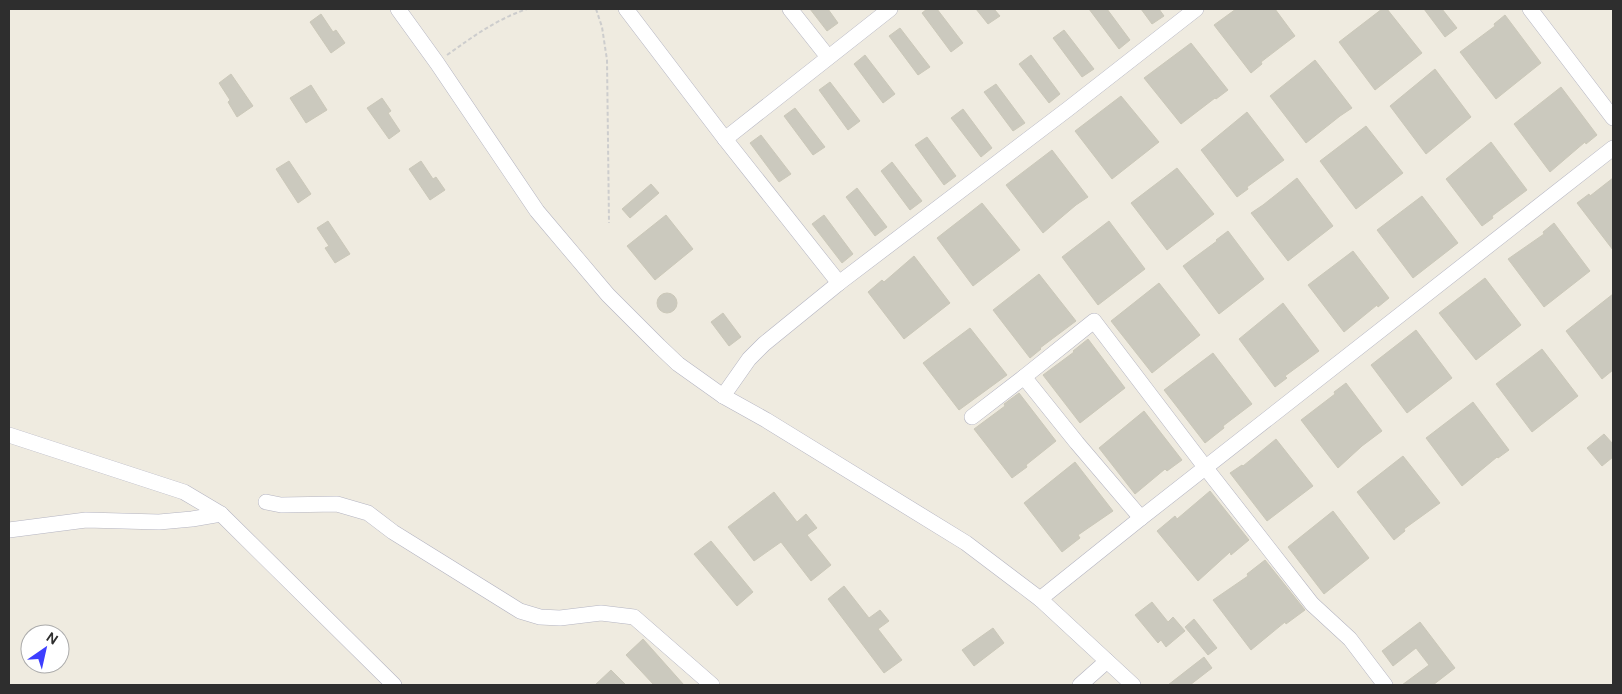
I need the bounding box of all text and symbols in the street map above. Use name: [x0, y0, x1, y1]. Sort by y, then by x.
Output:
north arrow: [20, 624, 70, 674]
text: N: [43, 628, 62, 649]

